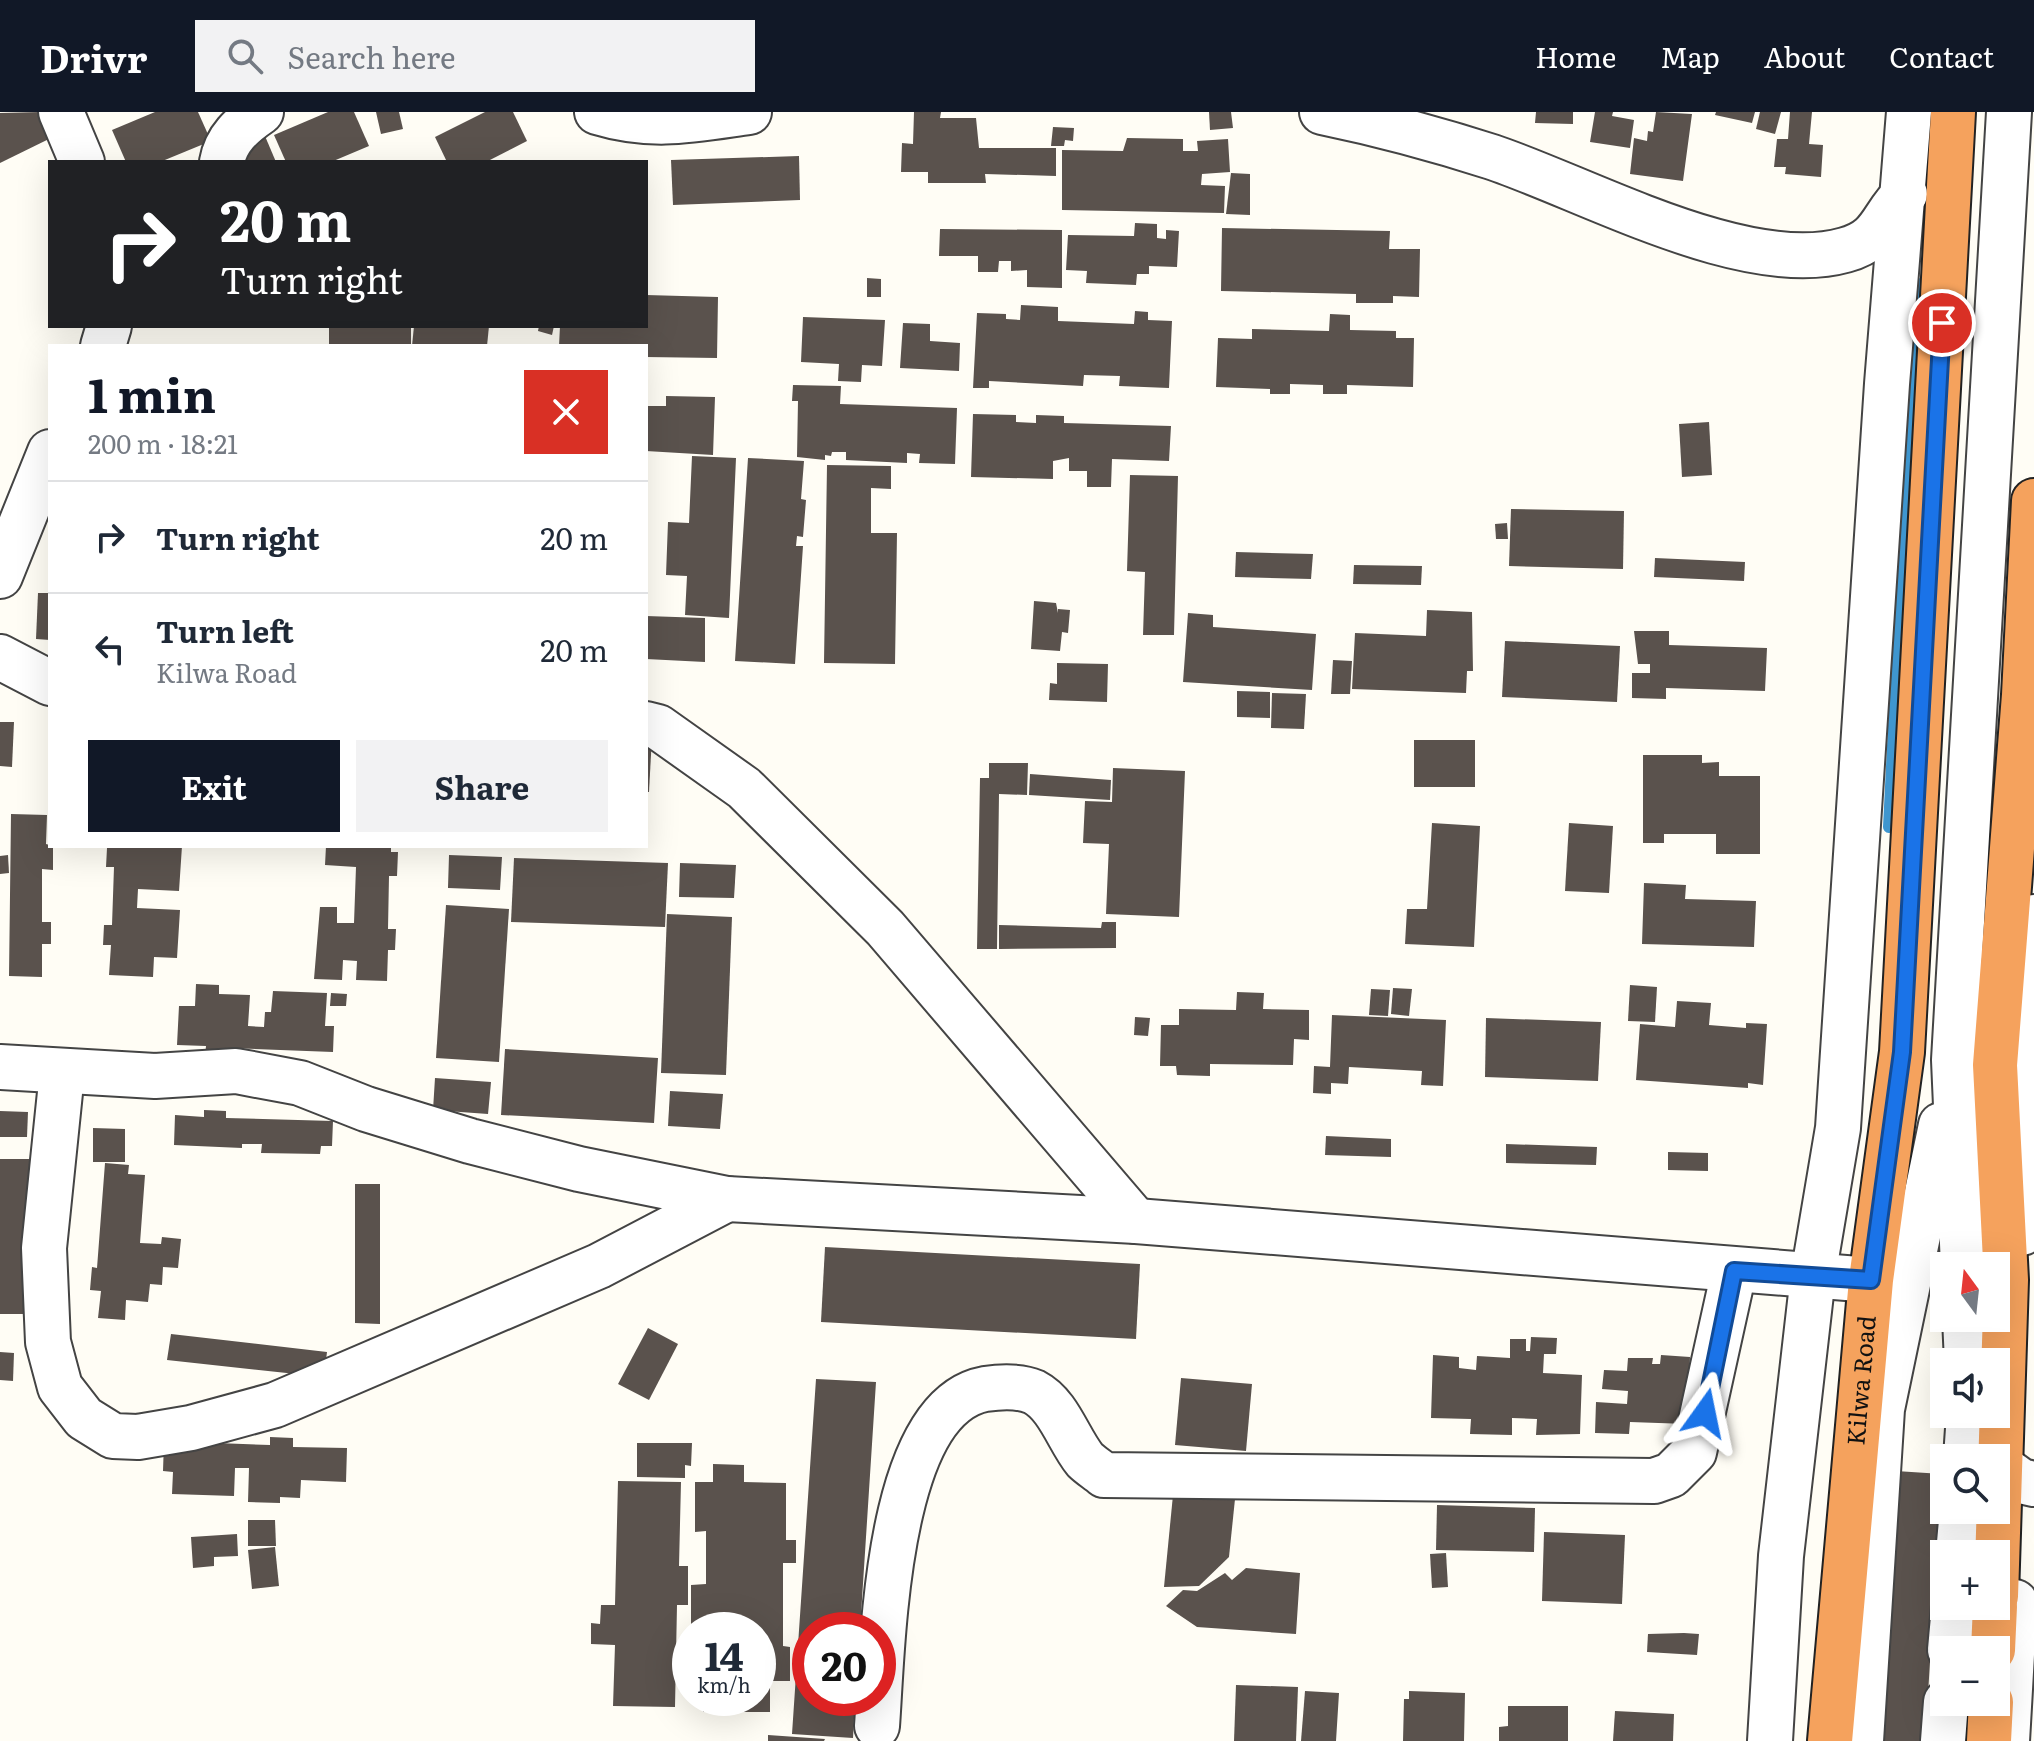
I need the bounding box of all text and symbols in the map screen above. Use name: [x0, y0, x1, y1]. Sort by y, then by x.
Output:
search box: [195, 20, 755, 92]
text: Drivr: [40, 28, 147, 85]
icon: search: [223, 34, 267, 78]
text: Search here: [287, 34, 456, 78]
text: Home: [1535, 35, 1616, 77]
text: Map: [1660, 35, 1720, 77]
text: About: [1764, 35, 1845, 77]
text: Contact: [1889, 35, 1994, 77]
text: 20 m: [220, 176, 352, 259]
icon: right: [88, 192, 192, 296]
text: Turn right: [220, 252, 403, 305]
pin: [1908, 289, 1976, 357]
icon: arrive: [1920, 301, 1964, 345]
text: 1 min: [88, 357, 216, 428]
button: close: [524, 370, 608, 454]
text: 200 m · 18:21: [88, 423, 238, 462]
icon: right: [88, 515, 132, 559]
text: Turn right: [156, 515, 320, 559]
text: 20 m: [540, 515, 608, 559]
text: Turn left: [156, 608, 294, 652]
icon: left: [88, 627, 132, 671]
text: 20 m: [540, 627, 608, 671]
text: Kilwa Road: [156, 652, 297, 691]
button: Exit: [88, 740, 340, 832]
button: Share: [356, 740, 608, 832]
north arrow: [1930, 1252, 2010, 1332]
map controls: [1930, 1252, 2010, 1716]
street label: Kilwa Road: [1836, 1314, 1883, 1447]
button: sound: [1930, 1348, 2010, 1428]
position arrow: [1663, 1371, 1747, 1455]
button: search: [1930, 1444, 2010, 1524]
button: +: [1930, 1540, 2010, 1620]
speed limit sign: 20: [792, 1612, 896, 1716]
text: 14: [704, 1624, 744, 1683]
button: −: [1930, 1636, 2010, 1716]
text: km/h: [697, 1669, 751, 1699]

